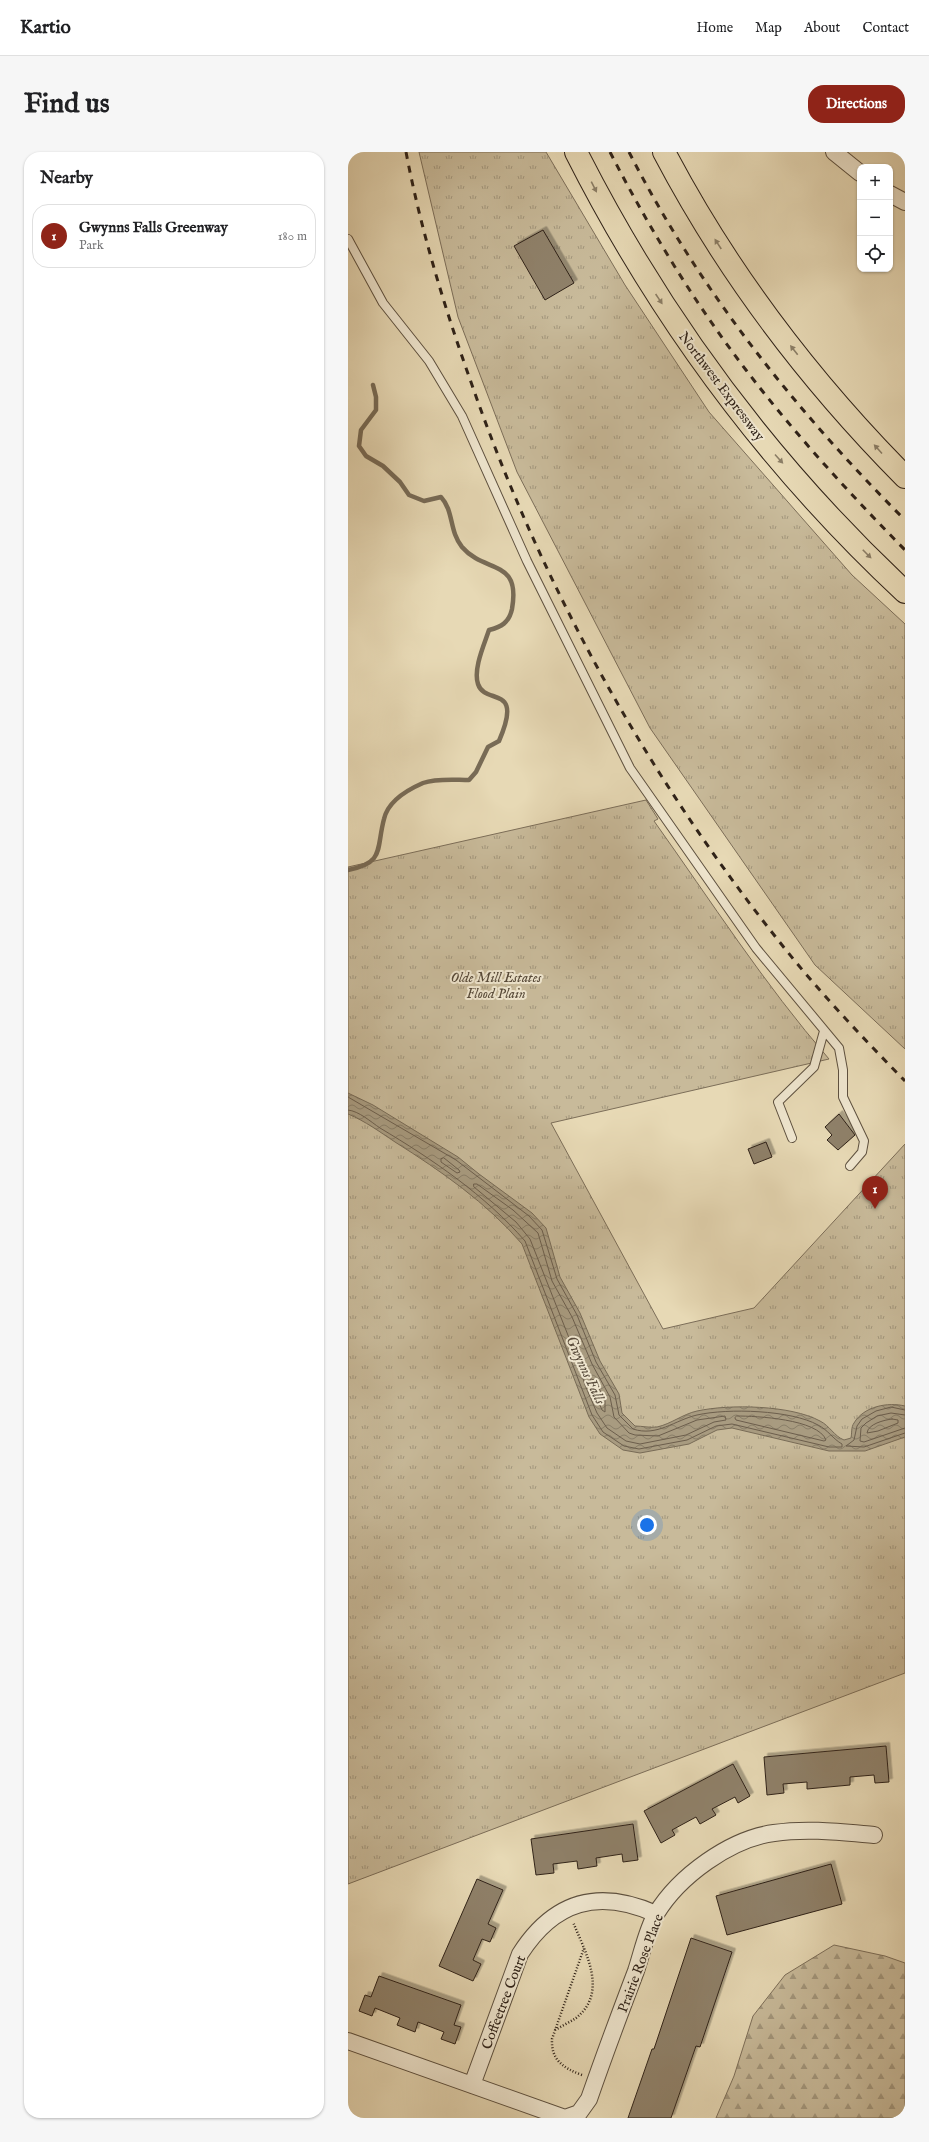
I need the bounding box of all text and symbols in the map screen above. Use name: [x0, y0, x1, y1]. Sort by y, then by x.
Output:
text: Kartio: [20, 16, 71, 40]
text: Home: [697, 19, 733, 37]
text: Map: [755, 19, 782, 37]
text: About: [804, 19, 840, 37]
text: Contact: [862, 19, 909, 37]
button: Directions: [808, 85, 905, 123]
text: Find us: [24, 87, 110, 122]
map controls: [857, 164, 893, 272]
button: +: [857, 164, 893, 200]
text: Nearby: [40, 168, 93, 189]
one-way arrow: [591, 181, 597, 193]
button: −: [857, 200, 893, 236]
text: Gwynns Falls Greenway: [79, 218, 228, 237]
text: 1: [52, 228, 56, 245]
text: 180 m: [278, 228, 307, 245]
button: locate: [857, 236, 893, 272]
text: Park: [79, 237, 104, 254]
one-way arrow: [715, 238, 722, 250]
one-way arrow: [655, 294, 663, 304]
street label: Northwest Expressway: [674, 328, 768, 445]
one-way arrow: [789, 345, 798, 356]
one-way arrow: [873, 444, 883, 454]
one-way arrow: [774, 454, 784, 464]
one-way arrow: [862, 549, 872, 559]
park label: Olde Mill Estates Flood Plain: [451, 969, 542, 1003]
pin: 1: [862, 1176, 888, 1209]
water label: Gwynns Falls: [561, 1333, 610, 1408]
your location: [637, 1515, 657, 1535]
street label: Prairie Rose Place: [614, 1911, 668, 2015]
street label: Coffeetree Court: [478, 1953, 530, 2052]

